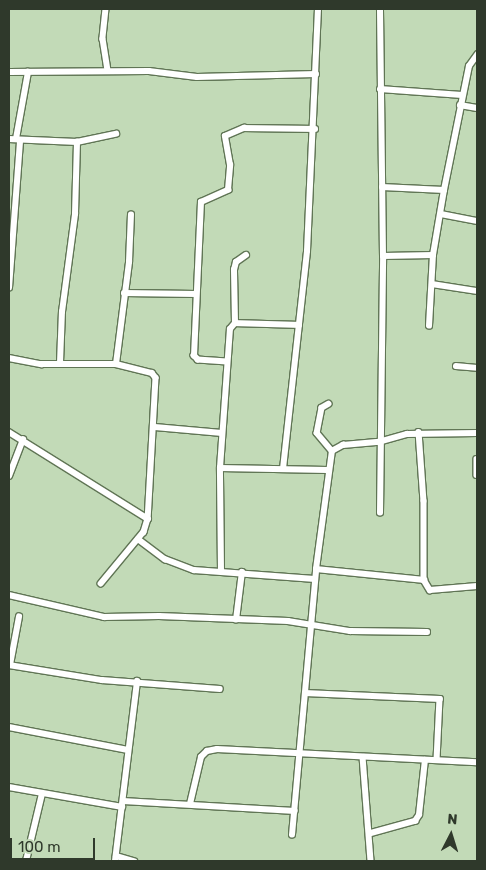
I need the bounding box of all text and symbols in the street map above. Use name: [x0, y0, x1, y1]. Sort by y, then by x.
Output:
north arrow: [426, 810, 476, 860]
text: N: [447, 811, 458, 828]
scale bar: [12, 828, 98, 860]
text: 100 m: [18, 838, 60, 856]

